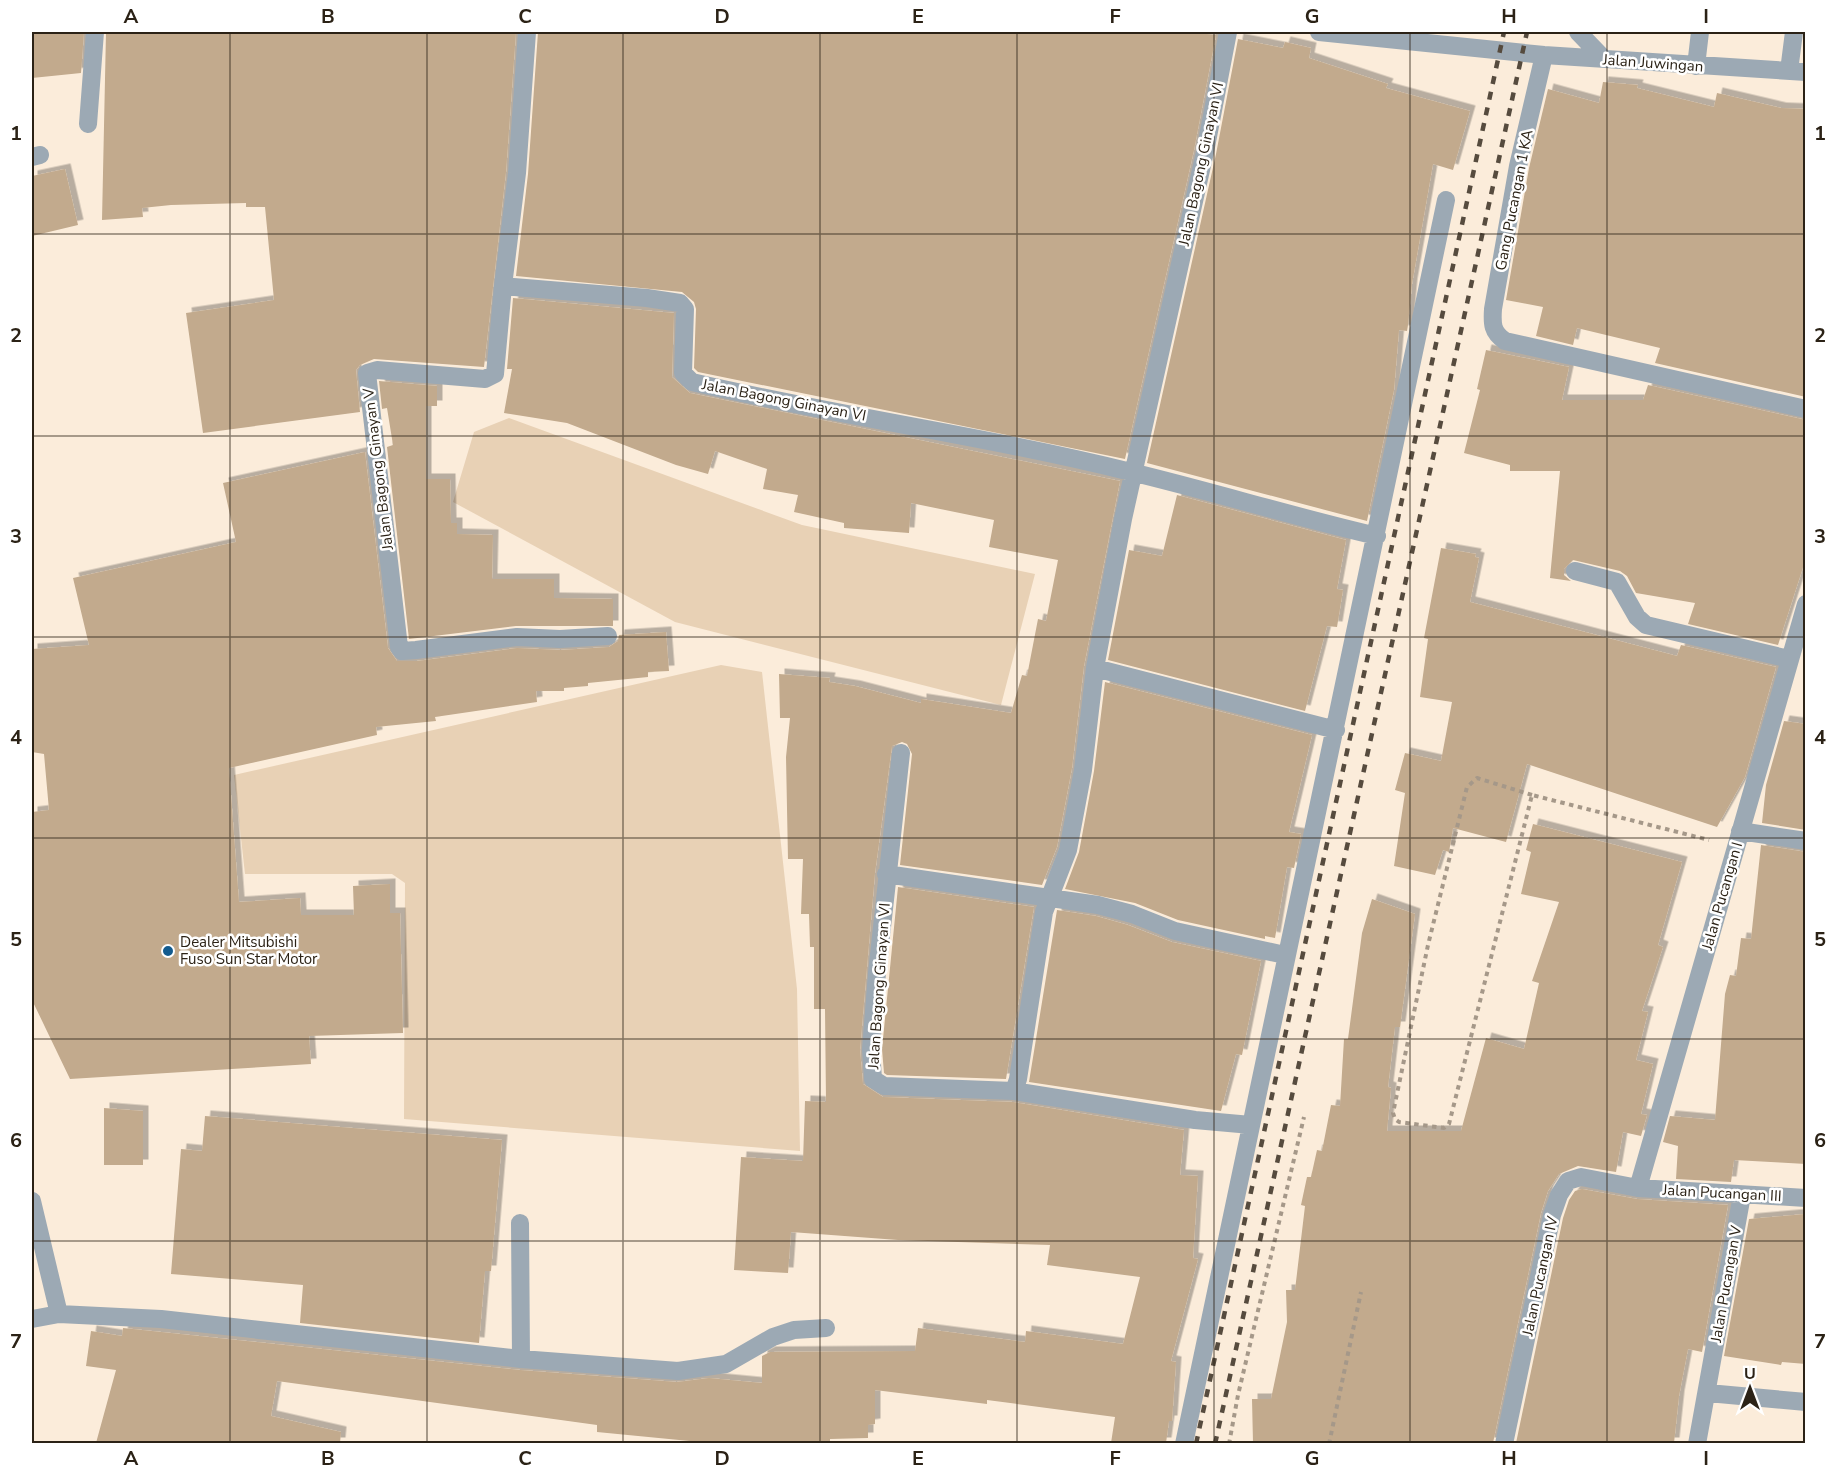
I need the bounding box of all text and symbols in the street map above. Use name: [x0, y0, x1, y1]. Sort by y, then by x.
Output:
text: A: [124, 3, 139, 30]
text: B: [321, 3, 335, 30]
text: C: [518, 3, 532, 30]
text: D: [714, 3, 730, 30]
text: E: [912, 3, 924, 30]
text: F: [1109, 3, 1121, 30]
text: G: [1305, 3, 1319, 30]
text: H: [1501, 3, 1517, 30]
text: I: [1703, 3, 1709, 30]
street label: Jalan Juwingan: [1601, 49, 1704, 76]
street label: Jalan Bagong Ginayan VI: [1174, 80, 1228, 249]
text: 1: [10, 120, 22, 147]
text: 1: [1814, 120, 1826, 147]
street label: Gang Pucangan 1 KA: [1491, 128, 1537, 272]
text: 2: [10, 322, 22, 349]
text: 2: [1814, 322, 1826, 349]
street label: Jalan Bagong Ginayan VI: [699, 374, 868, 426]
street label: Jalan Bagong Ginayan V: [358, 386, 398, 552]
text: 3: [10, 523, 22, 550]
text: 3: [1814, 523, 1826, 550]
text: 4: [10, 724, 22, 751]
text: 4: [1814, 724, 1826, 751]
street label: Jalan Pucangan I: [1697, 840, 1747, 953]
street label: Jalan Bagong Ginayan VI: [863, 902, 895, 1071]
text: 5: [10, 926, 22, 953]
text: 5: [1814, 926, 1826, 953]
place label: Dealer Mitsubishi Fuso Sun Star Motor: [180, 932, 318, 969]
marker: Dealer Mitsubishi Fuso Sun Star Motor: [161, 944, 175, 958]
text: 6: [10, 1127, 22, 1154]
text: 6: [1814, 1127, 1826, 1154]
street label: Jalan Pucangan III: [1661, 1180, 1782, 1206]
street label: Jalan Pucangan IV: [1517, 1214, 1563, 1339]
street label: Jalan Pucangan V: [1706, 1223, 1746, 1345]
text: 7: [10, 1328, 22, 1355]
text: 7: [1814, 1328, 1826, 1355]
north arrow: [1720, 1358, 1780, 1418]
text: U: [1744, 1363, 1756, 1385]
text: A: [124, 1445, 139, 1472]
text: B: [321, 1445, 335, 1472]
text: C: [518, 1445, 532, 1472]
text: D: [714, 1445, 730, 1472]
text: E: [912, 1445, 924, 1472]
text: F: [1109, 1445, 1121, 1472]
text: G: [1305, 1445, 1319, 1472]
text: H: [1501, 1445, 1517, 1472]
text: I: [1703, 1445, 1709, 1472]

